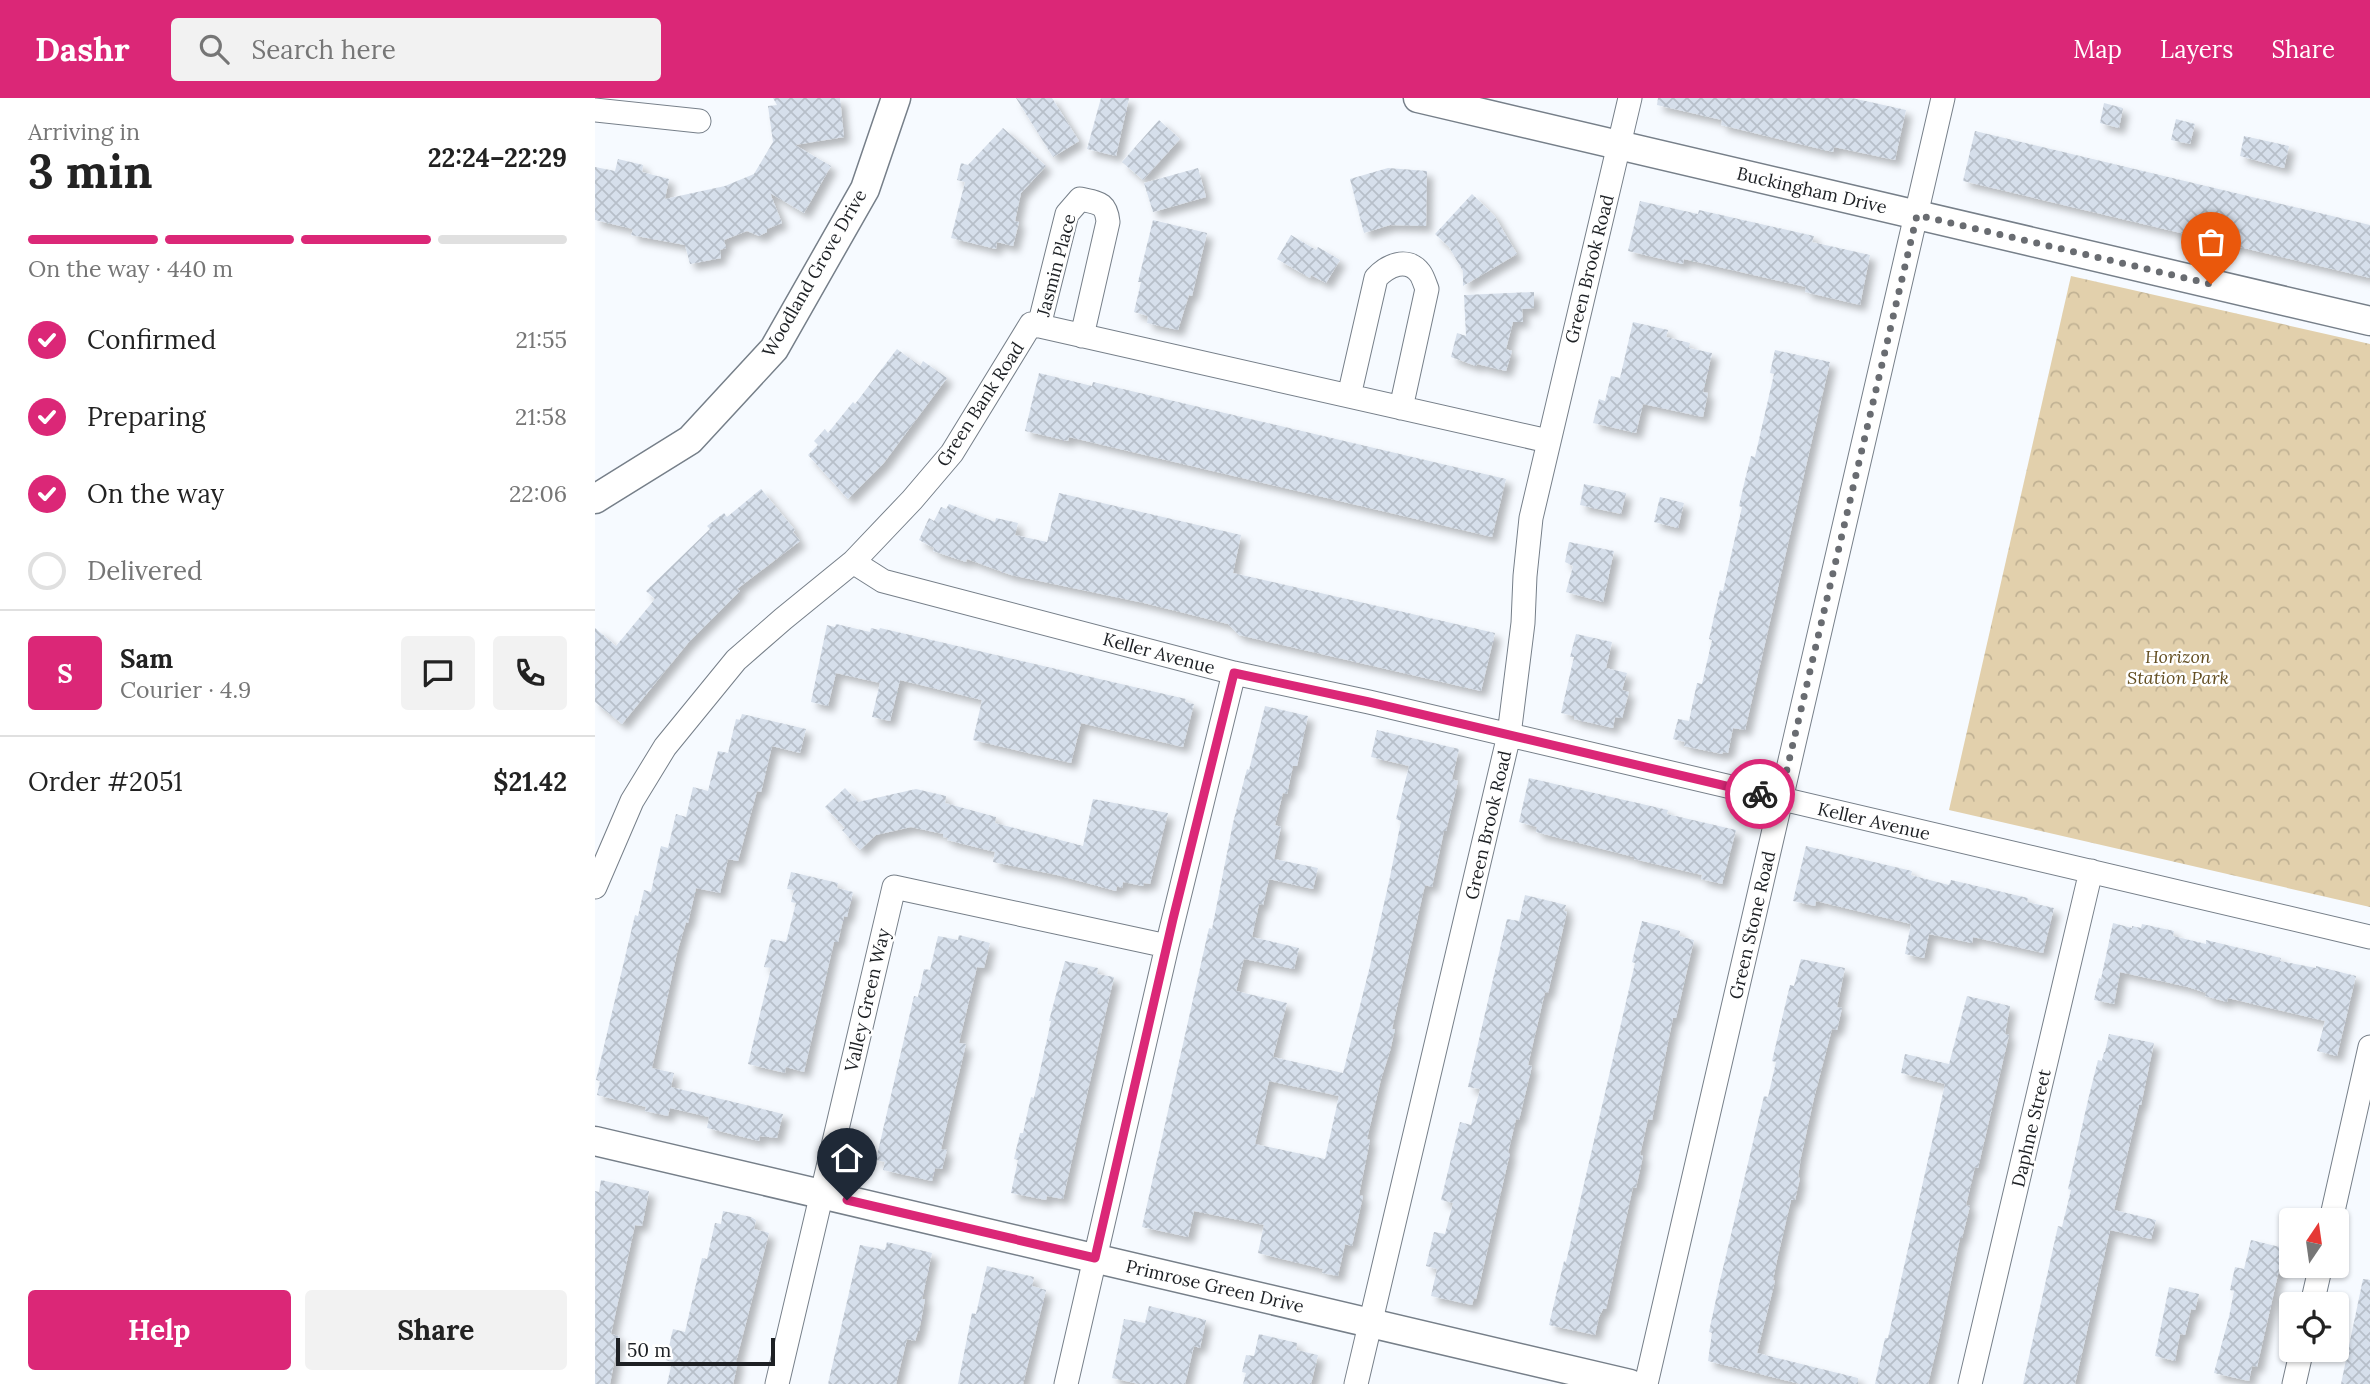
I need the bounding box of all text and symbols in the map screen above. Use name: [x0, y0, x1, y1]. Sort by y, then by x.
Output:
search box: [171, 18, 661, 81]
text: Dashr: [35, 28, 129, 70]
icon: search: [195, 30, 233, 68]
text: Search here: [251, 33, 396, 66]
text: Map: [2073, 34, 2122, 65]
text: Layers: [2160, 34, 2233, 65]
text: Share: [2271, 34, 2335, 65]
text: Arriving in: [28, 117, 140, 146]
text: 22:24–22:29: [428, 141, 567, 174]
text: 3 min: [28, 142, 153, 201]
street label: Buckingham Drive: [1735, 162, 1890, 219]
street label: Woodland Grove Drive: [757, 185, 872, 361]
street label: Green Brook Road: [1559, 192, 1619, 346]
street label: Jasmin Place: [1031, 211, 1081, 320]
pin: [2181, 212, 2241, 284]
icon: bag: [2192, 223, 2230, 261]
text: On the way · 440 m: [28, 254, 233, 283]
icon: check: [28, 321, 66, 359]
text: Confirmed: [87, 323, 216, 356]
text: 21:55: [515, 325, 567, 354]
street label: Green Bank Road: [931, 337, 1029, 471]
icon: check: [28, 398, 66, 436]
text: Preparing: [87, 400, 206, 433]
text: 21:58: [515, 402, 567, 431]
icon: check: [28, 475, 66, 513]
text: On the way: [87, 477, 224, 510]
text: 22:06: [509, 479, 567, 508]
text: Delivered: [87, 554, 203, 587]
street label: Keller Avenue: [1101, 627, 1218, 679]
button: chat: [401, 636, 475, 710]
button: phone: [493, 636, 567, 710]
text: Sam: [120, 642, 173, 675]
park label: Horizon Station Park: [2127, 645, 2229, 689]
text: S: [57, 657, 73, 690]
text: Courier · 4.9: [120, 675, 251, 704]
street label: Green Brook Road: [1460, 748, 1516, 902]
courier: [1725, 759, 1795, 829]
text: Order #2051: [28, 765, 183, 798]
text: $21.42: [493, 765, 567, 798]
icon: bike: [1741, 775, 1779, 813]
street label: Keller Avenue: [1815, 797, 1933, 845]
street label: Green Stone Road: [1724, 849, 1780, 1001]
street label: Valley Green Way: [839, 926, 895, 1075]
street label: Daphne Street: [2006, 1067, 2056, 1189]
pin: [817, 1128, 877, 1200]
icon: home: [828, 1139, 866, 1177]
north arrow: [2279, 1208, 2349, 1278]
map controls: [2279, 1208, 2349, 1362]
street label: Primrose Green Drive: [1124, 1254, 1307, 1318]
button: Help: [28, 1290, 291, 1370]
button: Share: [305, 1290, 567, 1370]
button: locate: [2279, 1292, 2349, 1362]
scale bar: [616, 1335, 775, 1367]
text: 50 m: [627, 1338, 671, 1362]

